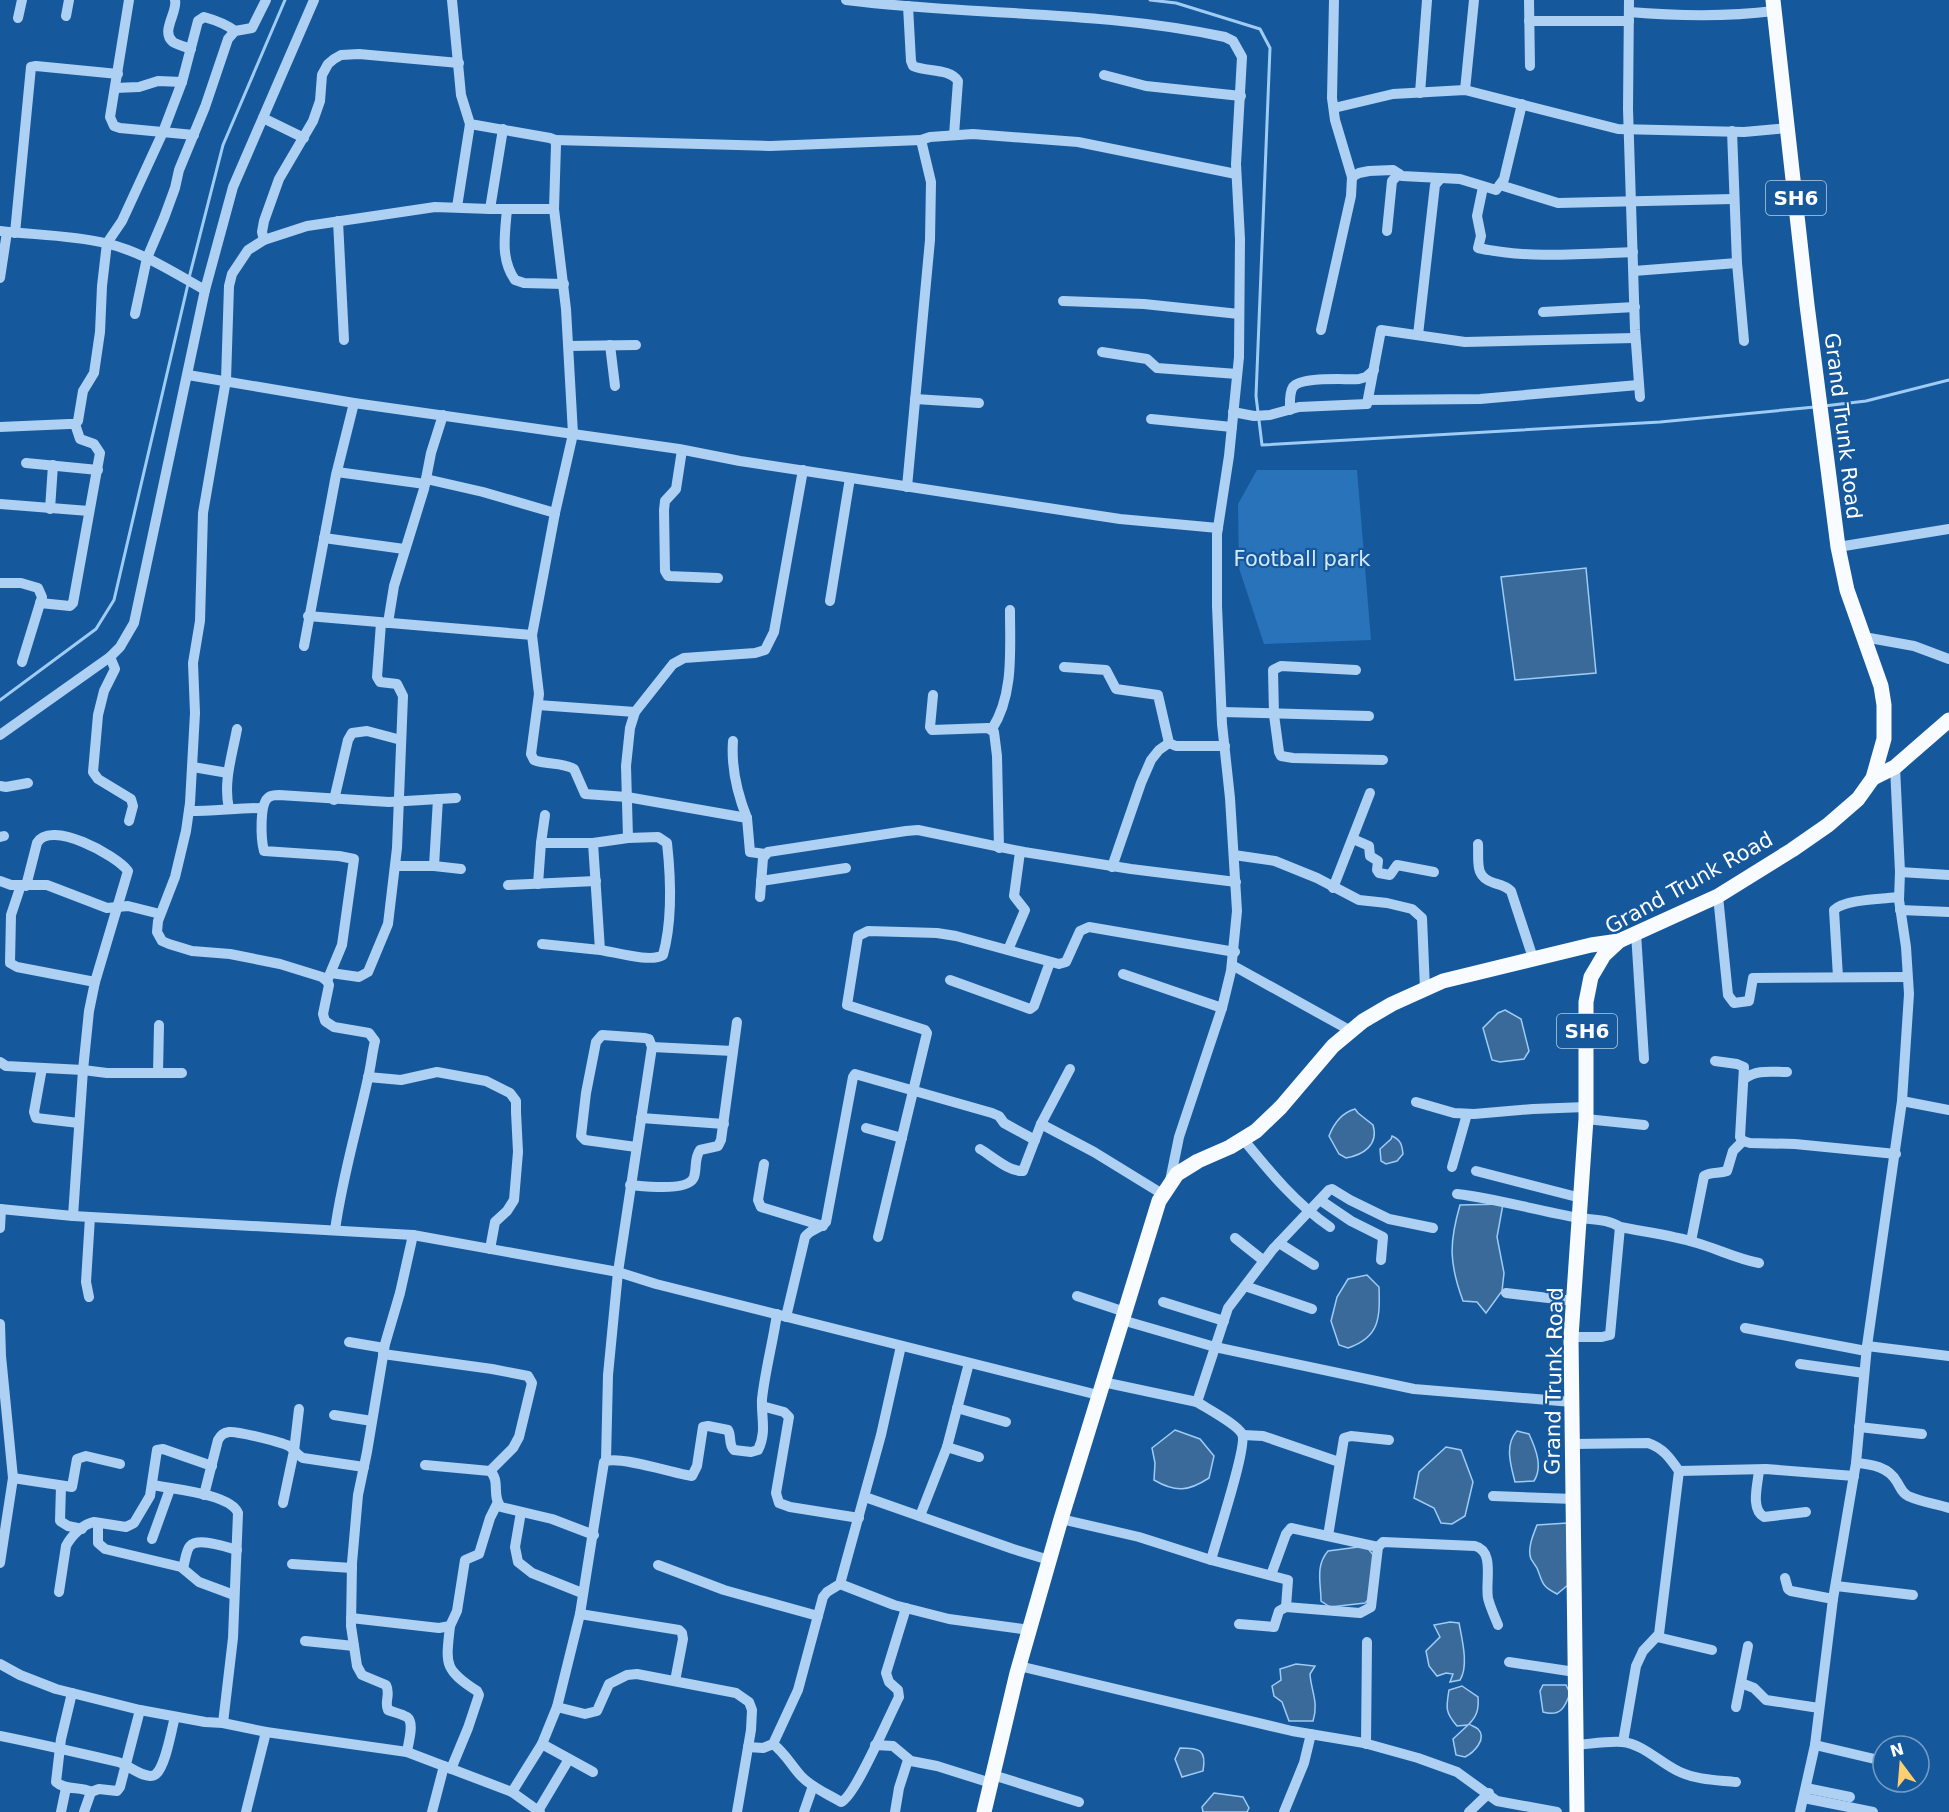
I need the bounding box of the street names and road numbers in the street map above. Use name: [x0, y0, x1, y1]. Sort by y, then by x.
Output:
road number: SH6: [1766, 181, 1826, 215]
street label: Grand Trunk Road: [1820, 331, 1866, 521]
street label: Grand Trunk Road: [1601, 827, 1777, 939]
road number: SH6: [1557, 1014, 1617, 1048]
street label: Grand Trunk Road: [1540, 1287, 1568, 1475]

